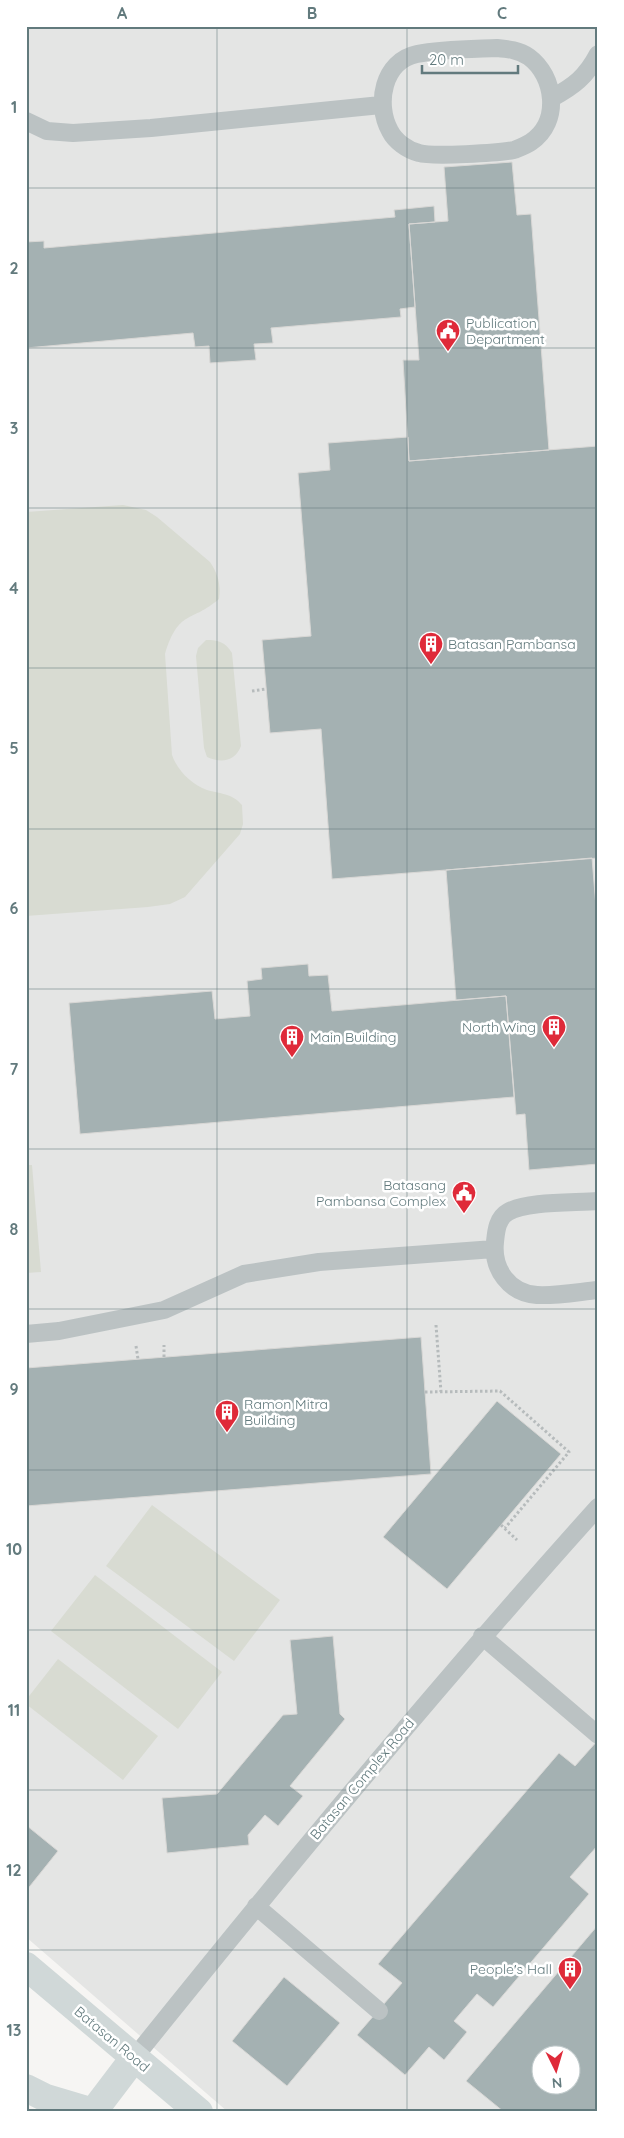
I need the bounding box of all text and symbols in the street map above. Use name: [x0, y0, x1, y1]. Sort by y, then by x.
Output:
text: A: [117, 3, 128, 23]
text: B: [307, 3, 317, 23]
text: C: [497, 3, 507, 23]
scale bar: [422, 42, 518, 74]
text: 20 m: [429, 50, 464, 69]
text: 1: [11, 97, 17, 117]
text: 2: [9, 258, 19, 278]
place label: Publication Department: [466, 314, 545, 348]
public building icon: Publication Department: [435, 318, 461, 352]
text: 3: [10, 418, 18, 438]
text: 4: [9, 578, 19, 598]
building icon: Batasan Pambansa: [418, 631, 444, 665]
place label: Batasan Pambansa: [448, 635, 576, 653]
text: 5: [9, 738, 19, 758]
text: 6: [10, 898, 19, 918]
building icon: North Wing: [541, 1014, 567, 1048]
place label: North Wing: [462, 1018, 536, 1036]
building icon: Main Building: [279, 1024, 305, 1058]
place label: Main Building: [310, 1028, 396, 1046]
text: 7: [10, 1059, 19, 1079]
place label: Batasang Pambansa Complex: [316, 1176, 446, 1210]
public building icon: Batasang Pambansa Complex: [451, 1180, 477, 1214]
text: 8: [10, 1219, 19, 1239]
text: 9: [9, 1379, 19, 1399]
place label: Ramon Mitra Building: [244, 1395, 328, 1429]
building icon: Ramon Mitra Building: [214, 1399, 240, 1433]
text: 10: [6, 1539, 22, 1559]
text: 11: [8, 1700, 20, 1720]
street label: Batasan Complex Road: [306, 1715, 418, 1843]
text: 12: [6, 1860, 22, 1880]
building icon: People's Hall: [557, 1956, 583, 1990]
place label: People's Hall: [470, 1960, 552, 1978]
street label: Batasan Road: [71, 2002, 153, 2076]
text: 13: [7, 2020, 21, 2040]
north arrow: [532, 2046, 582, 2096]
text: N: [551, 2074, 563, 2092]

